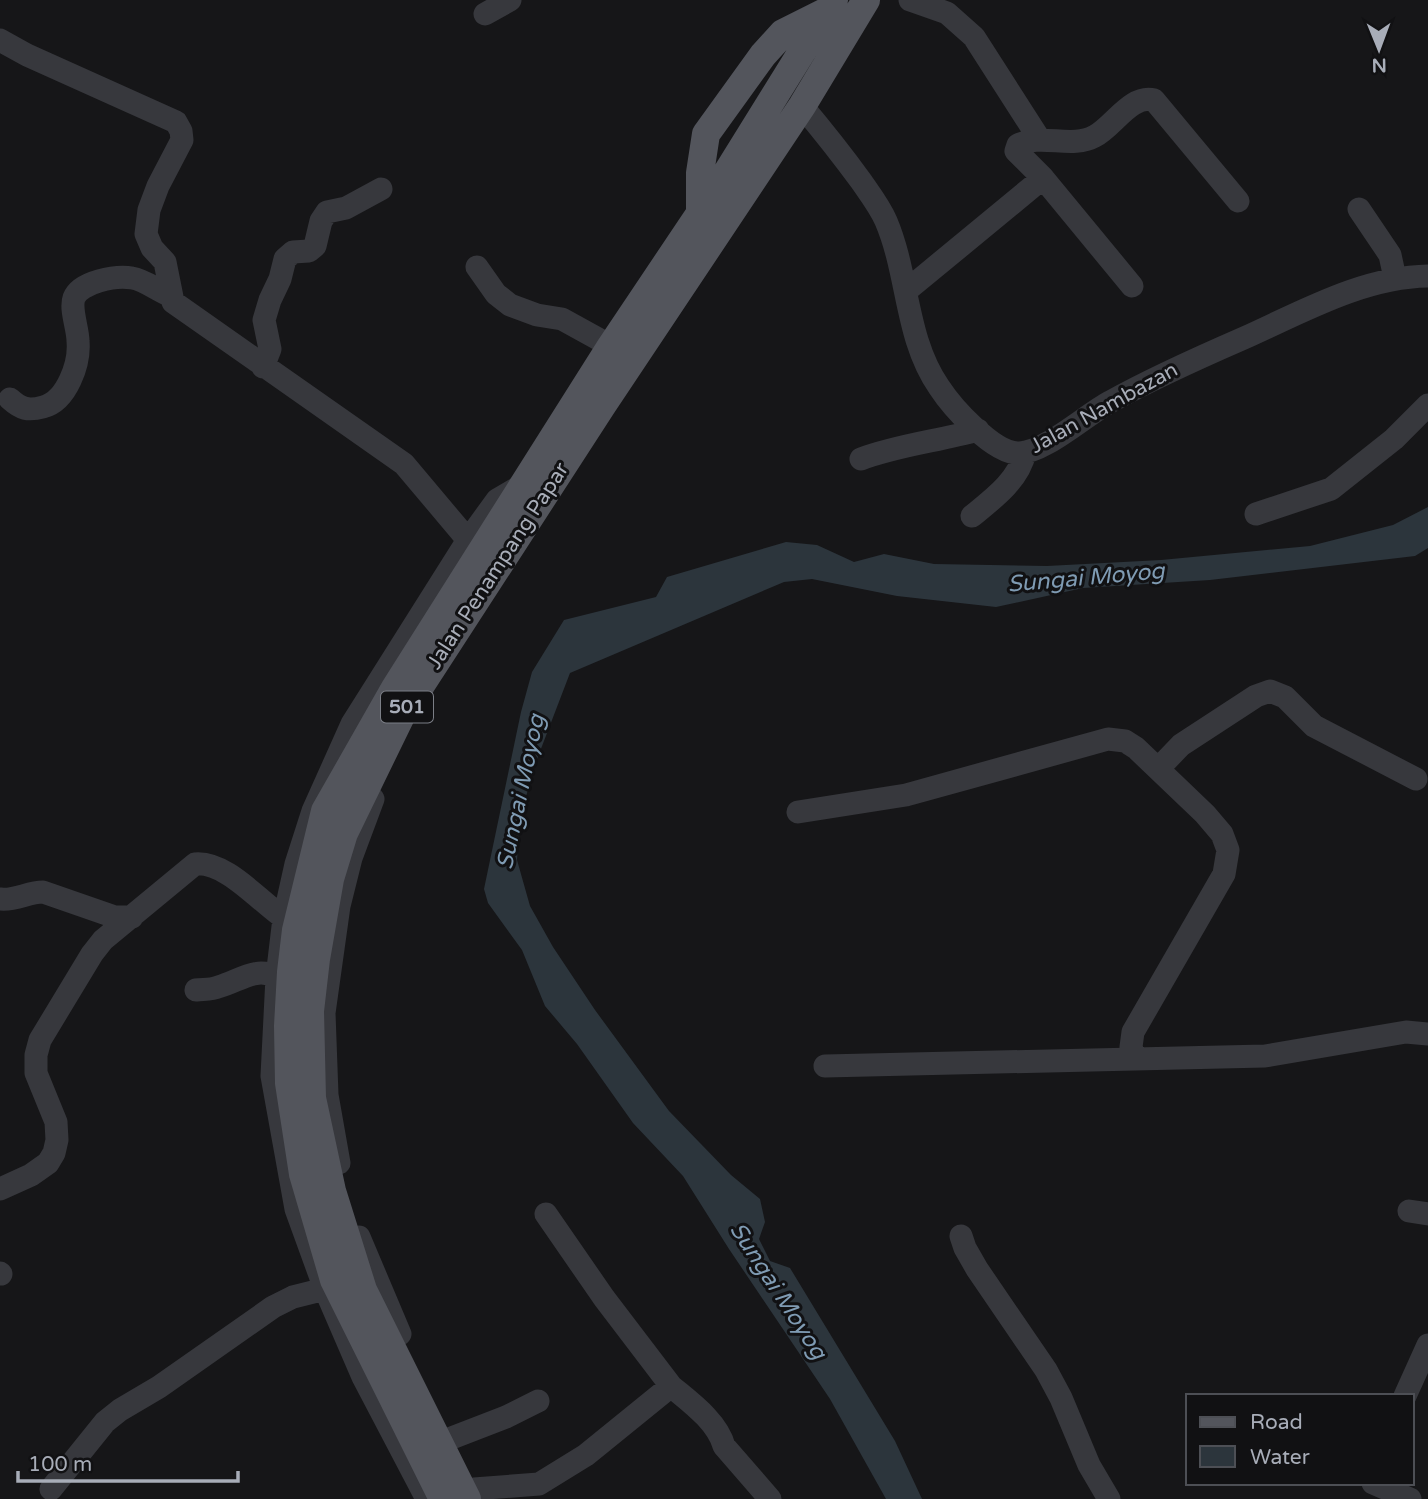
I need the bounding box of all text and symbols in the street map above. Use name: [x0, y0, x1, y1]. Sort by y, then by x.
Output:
north arrow: [1344, 14, 1414, 84]
text: N: [1371, 54, 1387, 76]
street label: Jalan Nambazan: [1026, 357, 1182, 459]
street label: Jalan Penampang Papar: [422, 458, 574, 674]
water label: Sungai Moyog: [1006, 557, 1167, 599]
road number: 501: [381, 692, 433, 722]
water label: Sungai Moyog: [491, 711, 551, 872]
water label: Sungai Moyog: [723, 1217, 833, 1366]
legend: [1186, 1394, 1414, 1485]
text: Road: [1250, 1410, 1303, 1435]
scale bar: [18, 1440, 238, 1484]
text: Water: [1250, 1445, 1310, 1470]
text: 100 m: [28, 1452, 92, 1477]

